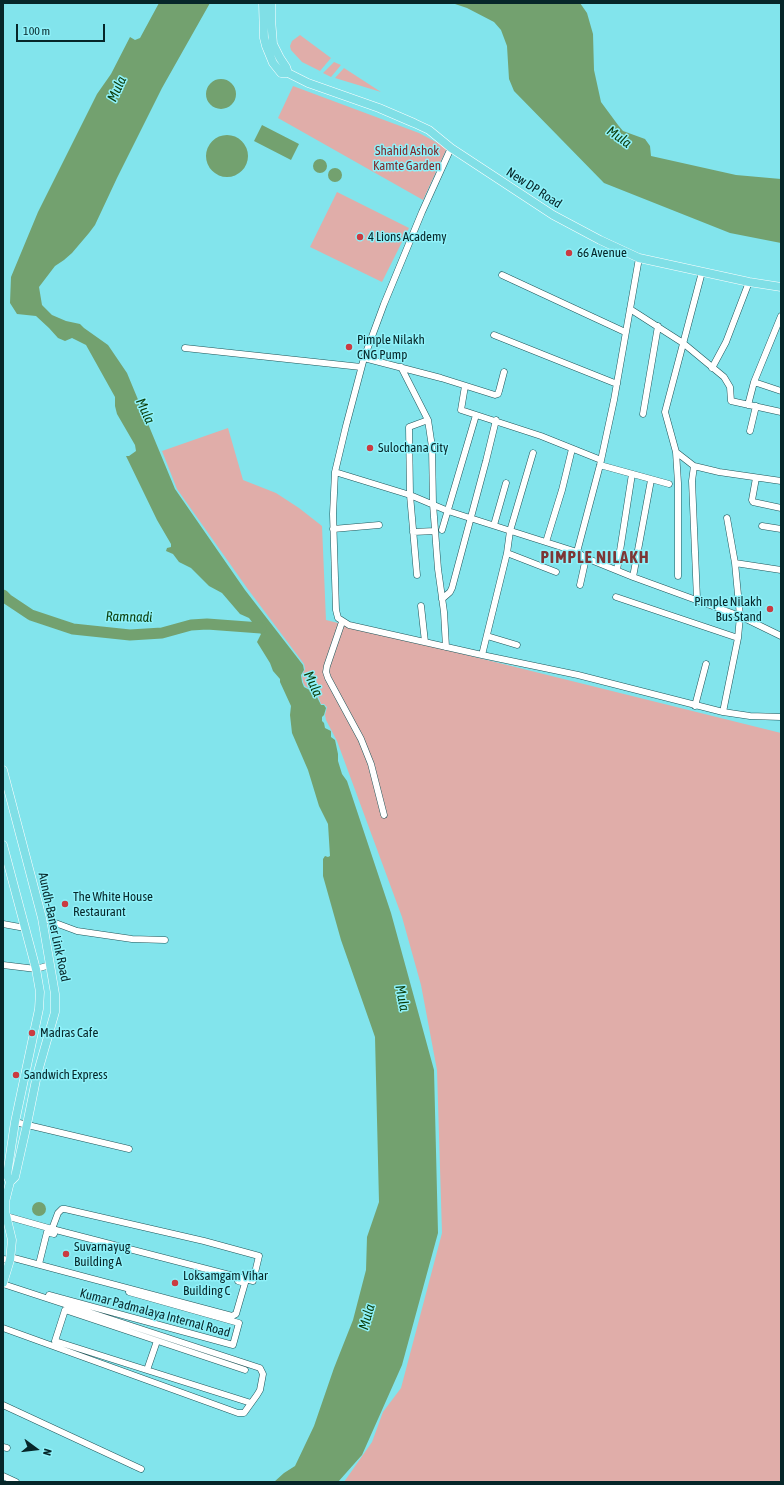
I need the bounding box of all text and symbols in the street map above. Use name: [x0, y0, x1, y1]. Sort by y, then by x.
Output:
scale bar: [18, 16, 107, 42]
text: 100 m: [23, 24, 50, 38]
water label: Mula: [104, 74, 130, 104]
water label: Mula: [603, 123, 635, 151]
park label: Shahid Ashok Kamte Garden: [373, 143, 441, 174]
street label: New DP Road: [503, 164, 565, 212]
place label: 4 Lions Academy: [368, 229, 447, 245]
marker: 4 Lions Academy: [355, 232, 365, 242]
place label: 66 Avenue: [577, 245, 627, 261]
marker: 66 Avenue: [564, 248, 574, 258]
place label: Pimple Nilakh CNG Pump: [357, 332, 425, 363]
marker: Pimple Nilakh CNG Pump: [344, 342, 354, 352]
water label: Mula: [132, 396, 158, 426]
place label: Sulochana City: [378, 440, 448, 456]
marker: Sulochana City: [365, 443, 375, 453]
district label: PIMPLE NILAKH: [540, 548, 650, 568]
place label: Pimple Nilakh Bus Stand: [694, 594, 762, 625]
marker: Pimple Nilakh Bus Stand: [765, 604, 775, 614]
water label: Ramnadi: [105, 608, 153, 626]
water label: Mula: [300, 669, 326, 699]
street label: Aundh-Baner Link Road: [35, 871, 73, 983]
place label: The White House Restaurant: [73, 889, 153, 920]
marker: The White House Restaurant: [60, 899, 70, 909]
water label: Mula: [391, 984, 413, 1012]
place label: Madras Cafe: [40, 1025, 98, 1041]
marker: Madras Cafe: [27, 1028, 37, 1038]
place label: Sandwich Express: [24, 1067, 107, 1083]
marker: Sandwich Express: [11, 1070, 21, 1080]
place label: Suvarnayug Building A: [74, 1239, 130, 1270]
marker: Suvarnayug Building A: [61, 1249, 71, 1259]
place label: Loksamgam Vihar Building C: [183, 1268, 268, 1299]
marker: Loksamgam Vihar Building C: [170, 1278, 180, 1288]
street label: Kumar Padmalaya Internal Road: [78, 1285, 232, 1341]
water label: Mula: [355, 1302, 379, 1332]
north arrow: [16, 1429, 56, 1469]
text: N: [41, 1447, 54, 1457]

